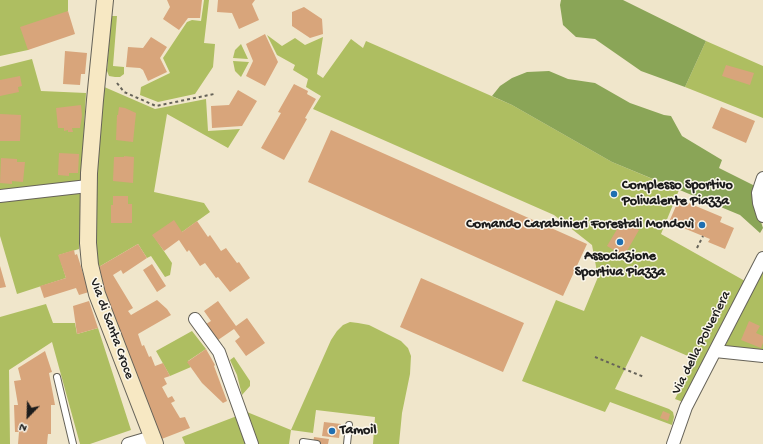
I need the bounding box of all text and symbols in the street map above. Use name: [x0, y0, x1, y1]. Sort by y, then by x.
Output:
place label: Complesso Sportivo Polivalente Piazza: [622, 178, 733, 210]
marker: Complesso Sportivo Polivalente Piazza: [609, 189, 619, 199]
place label: Comando Carabinieri Forestali Mondovì: [466, 217, 694, 233]
marker: Comando Carabinieri Forestali Mondovì: [697, 220, 707, 230]
marker: Associazione Sportiva Piazza: [615, 237, 625, 247]
place label: Associazione Sportiva Piazza: [575, 249, 665, 282]
street label: Via di Santa Croce: [85, 276, 137, 382]
street label: Via della Polveriera: [669, 288, 735, 398]
north arrow: [8, 396, 48, 436]
text: N: [18, 420, 29, 434]
place label: Tamoil: [340, 423, 376, 439]
marker: Tamoil: [327, 426, 337, 436]

